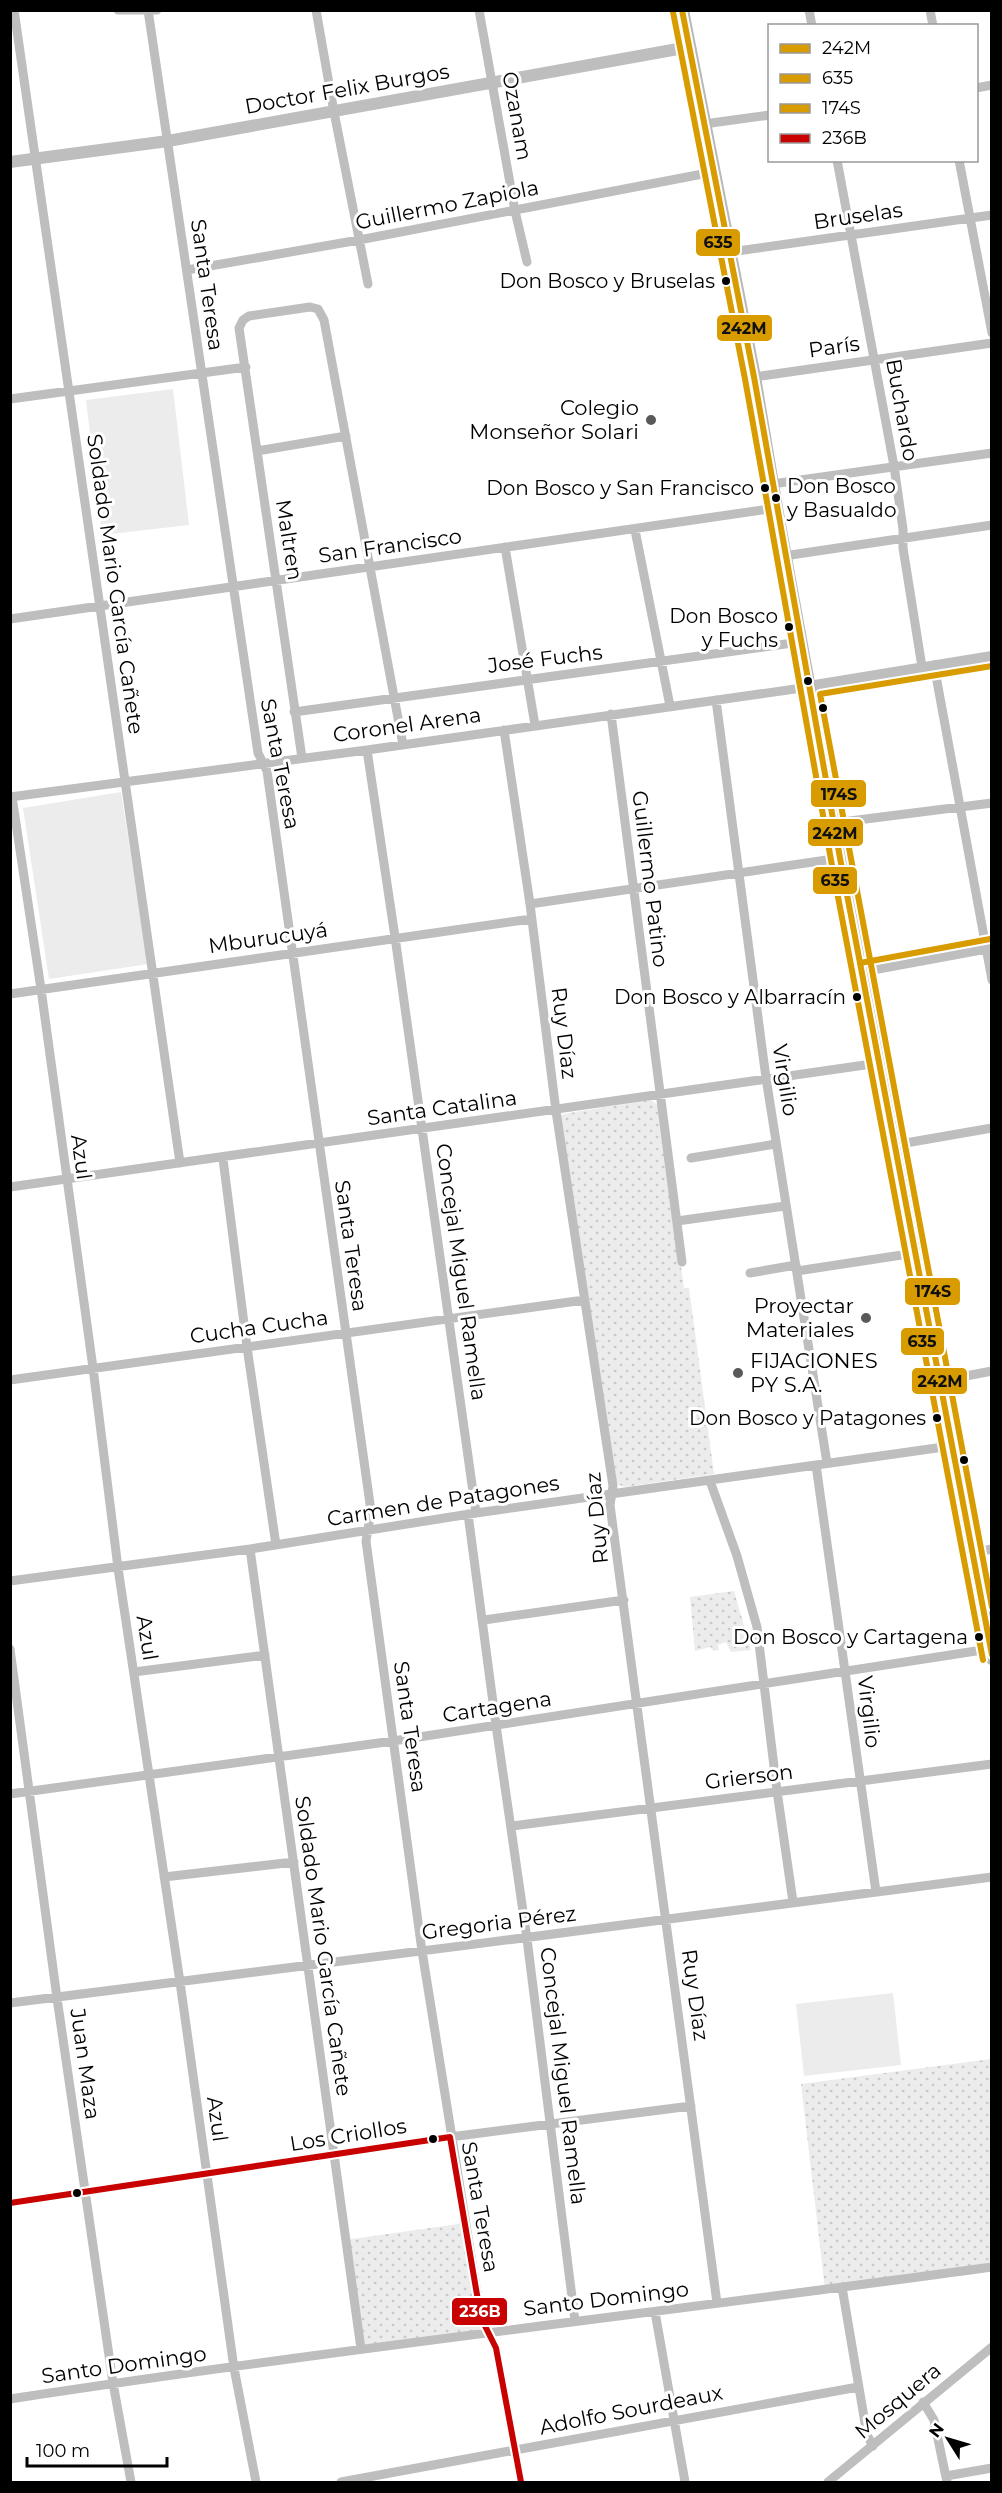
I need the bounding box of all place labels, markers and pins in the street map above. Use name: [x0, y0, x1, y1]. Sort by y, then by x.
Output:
place label: Don Bosco y Bruselas: [500, 269, 715, 293]
marker: Don Bosco y Bruselas: [720, 275, 732, 287]
place label: Colegio Monseñor Solari: [469, 395, 639, 444]
marker: Colegio Monseñor Solari: [644, 413, 658, 427]
place label: Don Bosco y Basualdo: [786, 474, 896, 522]
place label: Don Bosco y San Francisco: [486, 476, 754, 500]
marker: Don Bosco y San Francisco: [759, 482, 771, 494]
marker: Don Bosco y Basualdo: [770, 492, 782, 504]
place label: Don Bosco y Fuchs: [669, 604, 778, 652]
marker: Don Bosco y Fuchs: [783, 621, 795, 633]
unlabelled marker: [802, 675, 814, 687]
unlabelled marker: [817, 702, 829, 714]
place label: Don Bosco y Albarracín: [614, 985, 846, 1009]
marker: Don Bosco y Albarracín: [851, 991, 863, 1003]
place label: Proyectar Materiales: [746, 1293, 854, 1342]
marker: Proyectar Materiales: [859, 1311, 873, 1325]
place label: FIJACIONES PY S.A.: [750, 1348, 878, 1397]
marker: FIJACIONES PY S.A.: [731, 1366, 745, 1380]
place label: Don Bosco y Patagones: [689, 1406, 926, 1430]
marker: Don Bosco y Patagones: [931, 1412, 943, 1424]
unlabelled marker: [958, 1454, 970, 1466]
place label: Don Bosco y Cartagena: [733, 1625, 968, 1649]
marker: Don Bosco y Cartagena: [973, 1631, 985, 1643]
unlabelled marker: [427, 2133, 439, 2145]
unlabelled marker: [71, 2187, 83, 2199]

